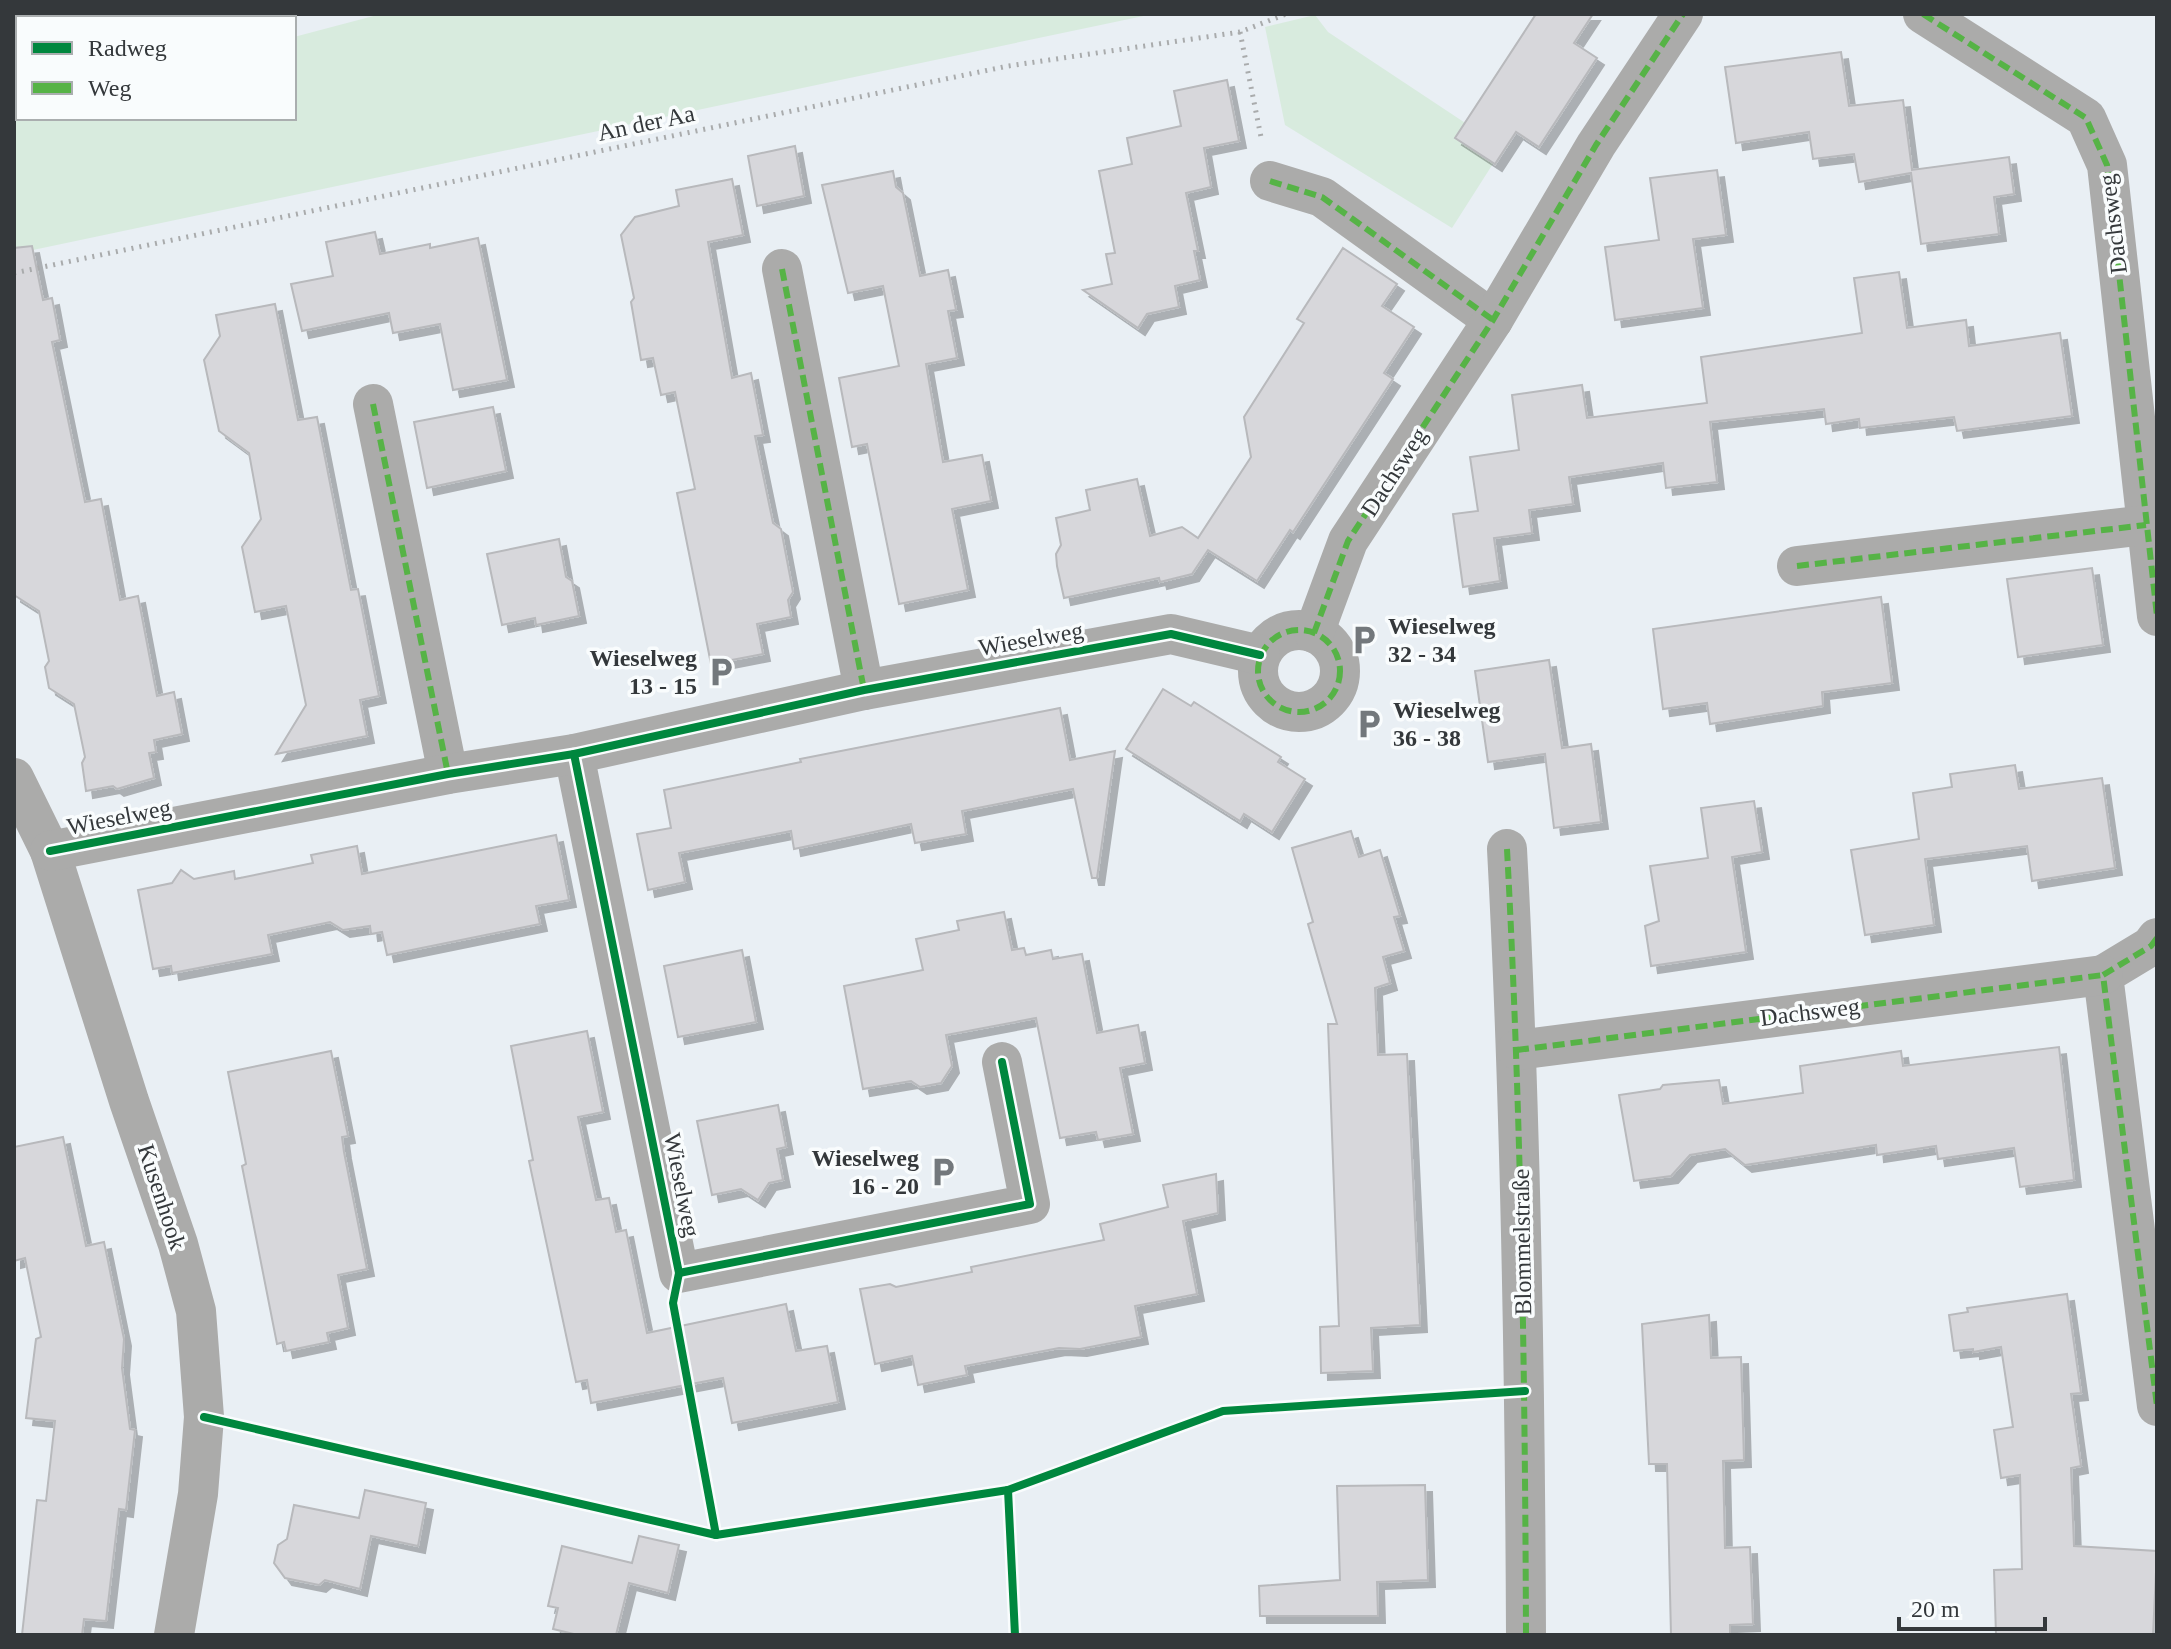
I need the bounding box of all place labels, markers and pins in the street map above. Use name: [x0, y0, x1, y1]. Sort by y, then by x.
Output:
place label: Wieselweg 32 - 34: [1388, 613, 1496, 667]
parking icon: Wieselweg 32 - 34: [1347, 623, 1381, 657]
place label: Wieselweg 13 - 15: [589, 645, 697, 699]
parking icon: Wieselweg 13 - 15: [704, 655, 738, 689]
place label: Wieselweg 36 - 38: [1393, 697, 1501, 751]
parking icon: Wieselweg 36 - 38: [1352, 707, 1386, 741]
place label: Wieselweg 16 - 20: [811, 1145, 919, 1199]
parking icon: Wieselweg 16 - 20: [926, 1155, 960, 1189]

